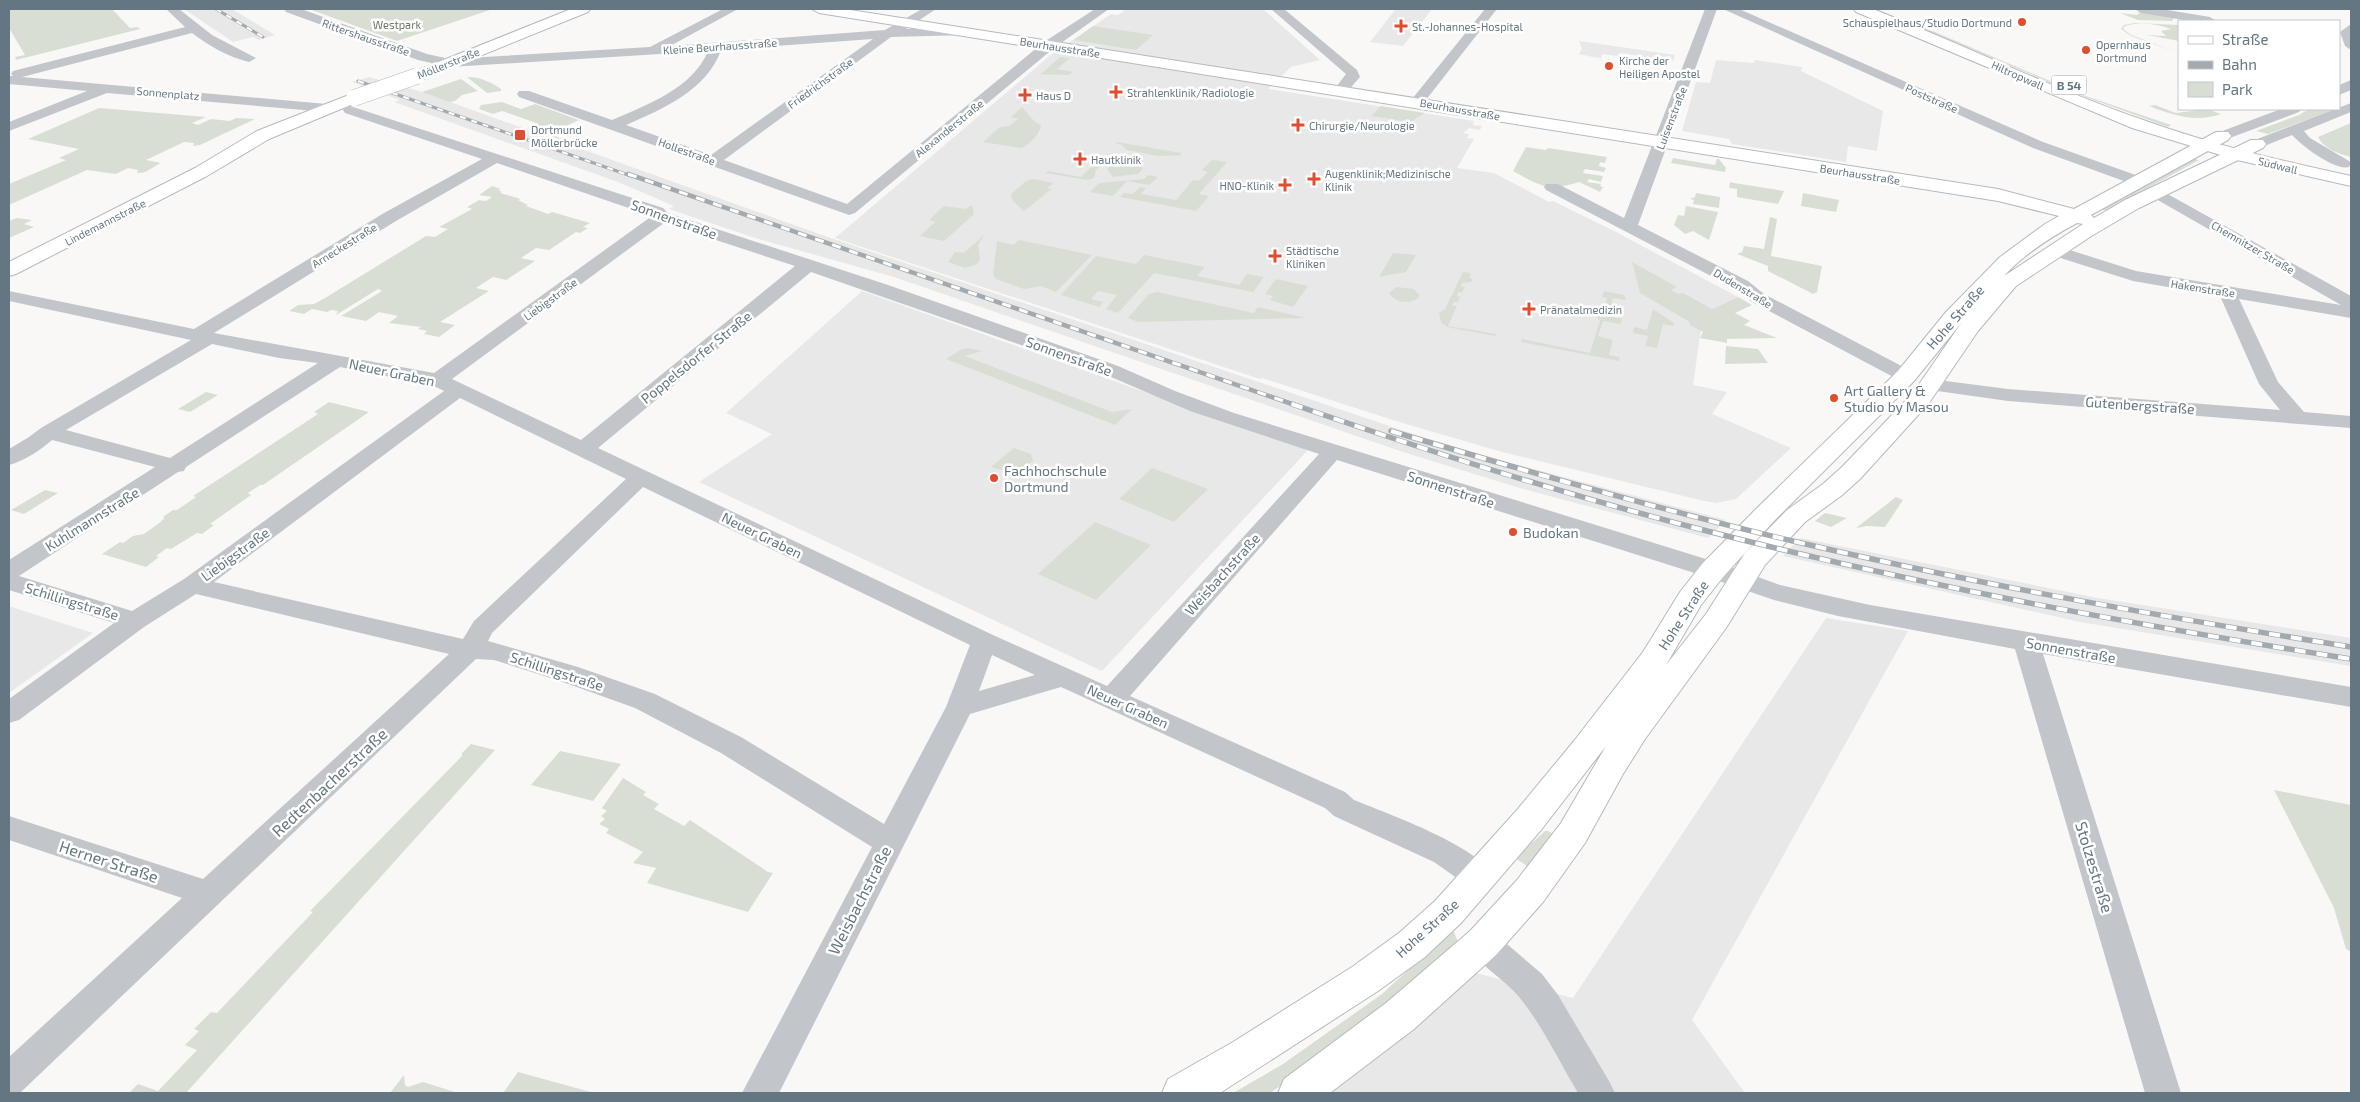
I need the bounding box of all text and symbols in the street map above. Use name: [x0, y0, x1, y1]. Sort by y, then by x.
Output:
street label: Rittershausstraße: [321, 16, 412, 58]
place label: Schauspielhaus/Studio Dortmund: [1843, 16, 2012, 29]
marker: Schauspielhaus/Studio Dortmund: [2016, 16, 2028, 28]
park label: Westpark: [373, 18, 422, 31]
marker: St.-Johannes-Hospital: [1394, 19, 1408, 33]
place label: St.-Johannes-Hospital: [1412, 20, 1523, 33]
legend: [2178, 20, 2340, 110]
text: Straße: [2222, 30, 2268, 48]
street label: Beurhausstraße: [1019, 34, 1101, 60]
street label: Kleine Beurhausstraße: [662, 36, 778, 56]
place label: Opernhaus Dortmund: [2096, 38, 2151, 64]
marker: Opernhaus Dortmund: [2080, 44, 2092, 56]
street label: Möllerstraße: [415, 45, 481, 81]
place label: Kirche der Heiligen Apostel: [1619, 54, 1701, 80]
street label: Friedrichstraße: [785, 55, 855, 111]
text: Bahn: [2222, 55, 2257, 73]
street label: Hiltropwall: [1990, 58, 2047, 93]
marker: Kirche der Heiligen Apostel: [1603, 60, 1615, 72]
road number: B 54: [2052, 76, 2086, 94]
text: Park: [2222, 80, 2253, 98]
street label: Poststraße: [1904, 81, 1960, 115]
street label: Sonnenplatz: [136, 84, 200, 102]
marker: Strahlenklinik/Radiologie: [1109, 85, 1123, 99]
street label: Luisenstraße: [1653, 85, 1689, 151]
place label: Strahlenklinik/Radiologie: [1127, 86, 1254, 99]
marker: Haus D: [1018, 88, 1032, 102]
place label: Haus D: [1036, 89, 1071, 102]
street label: Alexanderstraße: [912, 96, 986, 160]
street label: Beurhausstraße: [1419, 96, 1501, 122]
marker: Chirurgie/Neurologie: [1291, 118, 1305, 132]
place label: Chirurgie/Neurologie: [1309, 119, 1415, 132]
place label: Dortmund Möllerbrücke: [531, 123, 598, 149]
marker: Dortmund Möllerbrücke: [513, 128, 527, 142]
street label: Hollestraße: [657, 135, 717, 167]
marker: Hautklinik: [1073, 152, 1087, 166]
place label: Hautklinik: [1091, 153, 1142, 166]
street label: Südwall: [2257, 154, 2300, 176]
street label: Beurhausstraße: [1819, 161, 1901, 187]
place label: Augenklinik;Medizinische Klinik: [1325, 167, 1451, 193]
marker: Augenklinik;Medizinische Klinik: [1307, 172, 1321, 186]
marker: HNO-Klinik: [1278, 178, 1292, 192]
place label: HNO-Klinik: [1219, 179, 1274, 192]
street label: Lindemannstraße: [62, 196, 148, 248]
street label: Sonnenstraße: [629, 196, 719, 242]
street label: Chemnitzer Straße: [2209, 218, 2297, 276]
street label: Arneckestraße: [309, 220, 379, 270]
place label: Städtische Kliniken: [1286, 244, 1339, 270]
marker: Städtische Kliniken: [1268, 249, 1282, 263]
street label: Dudenstraße: [1711, 265, 1775, 311]
street label: Liebigstraße: [521, 275, 579, 323]
street label: Hakenstraße: [2170, 277, 2236, 299]
street label: Hohe Straße: [1923, 281, 1987, 353]
marker: Pränatalmedizin: [1522, 302, 1536, 316]
place label: Pränatalmedizin: [1540, 303, 1622, 316]
street label: Poppelsdorfer Straße: [637, 307, 755, 407]
street label: Sonnenstraße: [1024, 333, 1114, 379]
street label: Neuer Graben: [348, 355, 436, 389]
place label: Art Gallery & Studio by Masou: [1844, 382, 1949, 415]
marker: Art Gallery & Studio by Masou: [1828, 392, 1840, 404]
street label: Gutenbergstraße: [2085, 393, 2195, 417]
place label: Fachhochschule Dortmund: [1004, 462, 1107, 495]
street label: Sonnenstraße: [1405, 467, 1497, 511]
marker: Fachhochschule Dortmund: [988, 472, 1000, 484]
street label: Kuhlmannstraße: [42, 483, 142, 555]
street label: Neuer Graben: [719, 508, 805, 562]
street label: Liebigstraße: [198, 524, 272, 584]
place label: Budokan: [1523, 524, 1579, 541]
marker: Budokan: [1507, 526, 1519, 538]
street label: Weisbachstraße: [1181, 529, 1263, 619]
street label: Hohe Straße: [1654, 577, 1712, 653]
street label: Schillingstraße: [23, 579, 121, 623]
street label: Sonnenstraße: [2025, 634, 2117, 666]
street label: Schillingstraße: [508, 648, 606, 694]
street label: Neuer Graben: [1085, 681, 1171, 731]
street label: Redtenbacherstraße: [268, 724, 390, 840]
street label: Stolzestraße: [2072, 819, 2118, 915]
street label: Herner Straße: [57, 836, 161, 886]
street label: Weisbachstraße: [823, 842, 895, 958]
street label: Hohe Straße: [1392, 895, 1462, 961]

